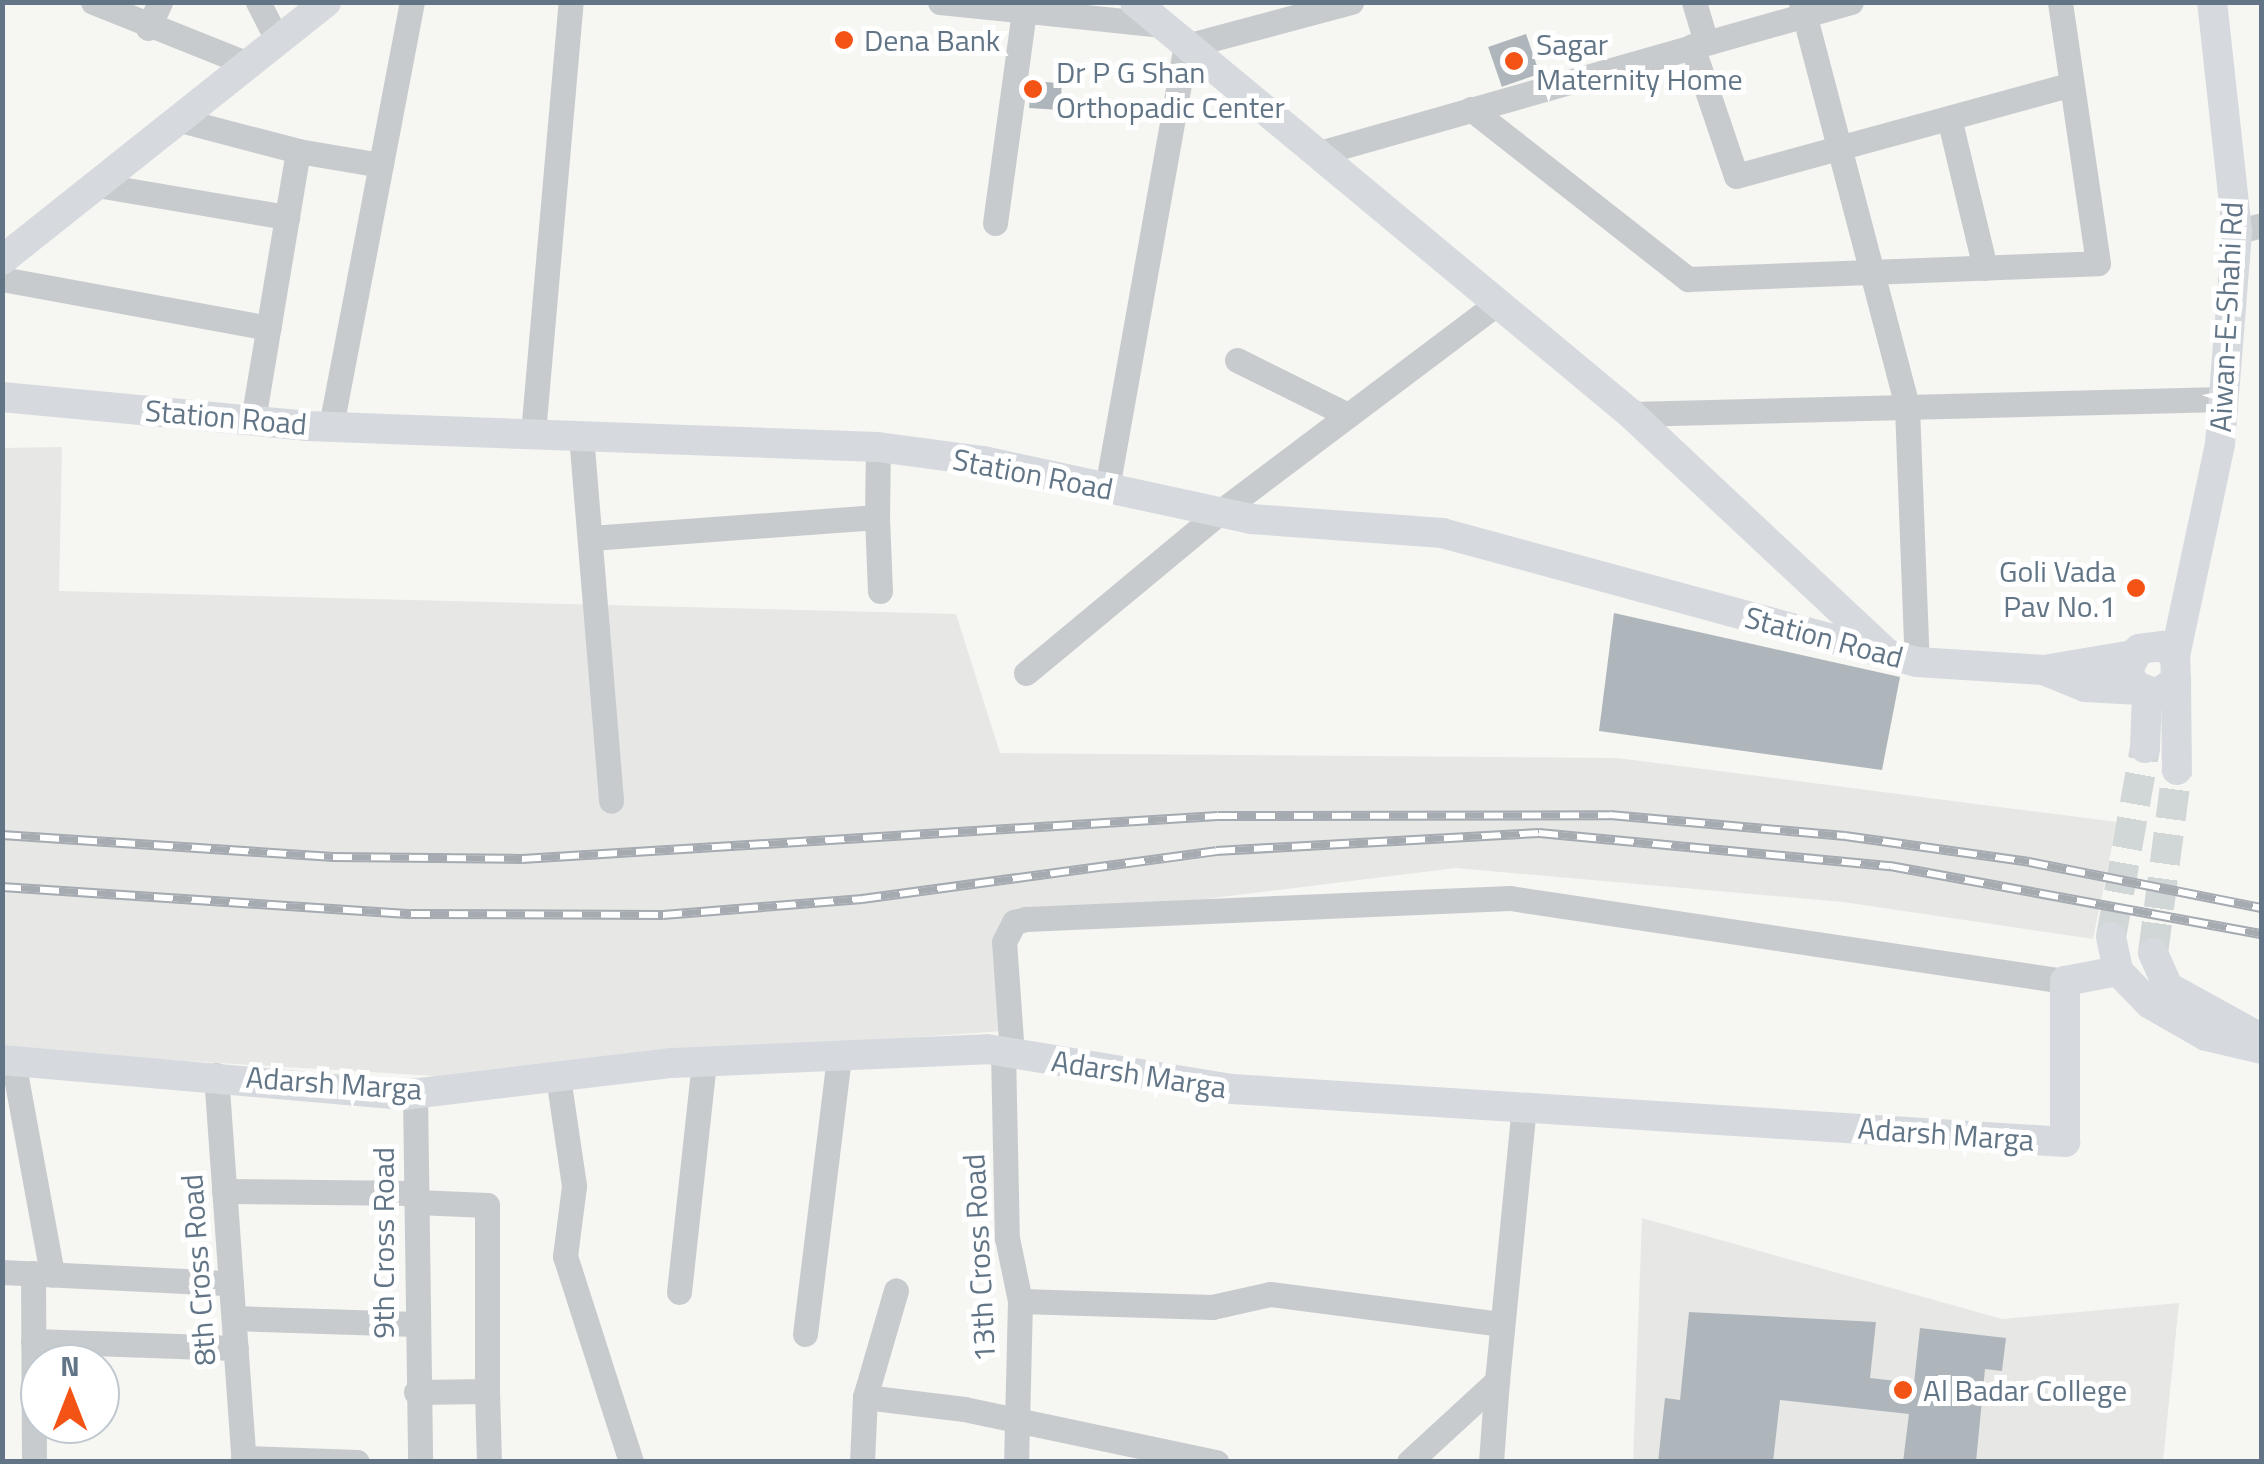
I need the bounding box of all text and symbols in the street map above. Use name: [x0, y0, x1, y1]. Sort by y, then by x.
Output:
place label: Dena Bank: [864, 22, 1000, 58]
place label: Sagar Maternity Home: [1536, 26, 1743, 96]
marker: Dena Bank: [833, 29, 855, 51]
marker: Sagar Maternity Home: [1501, 48, 1527, 74]
place label: Dr P G Shan Orthopadic Center: [1056, 54, 1285, 124]
marker: Dr P G Shan Orthopadic Center: [1020, 76, 1046, 102]
street label: Aiwan-E-Shahi Rd: [2202, 201, 2250, 433]
street label: Station Road: [144, 392, 308, 442]
street label: Station Road: [950, 441, 1116, 507]
place label: Goli Vada Pav No.1: [1999, 553, 2116, 624]
marker: Goli Vada Pav No.1: [2125, 577, 2147, 599]
street label: Station Road: [1741, 599, 1907, 675]
street label: Adarsh Marga: [1049, 1042, 1229, 1106]
street label: Adarsh Marga: [245, 1059, 423, 1107]
street label: Adarsh Marga: [1857, 1110, 2035, 1158]
street label: 9th Cross Road: [365, 1147, 401, 1339]
street label: 13th Cross Road: [956, 1153, 1002, 1363]
street label: 8th Cross Road: [173, 1173, 223, 1367]
north arrow: [20, 1344, 120, 1444]
text: N: [60, 1344, 80, 1387]
place label: Al Badar College: [1923, 1372, 2127, 1408]
marker: Al Badar College: [1892, 1379, 1914, 1401]

